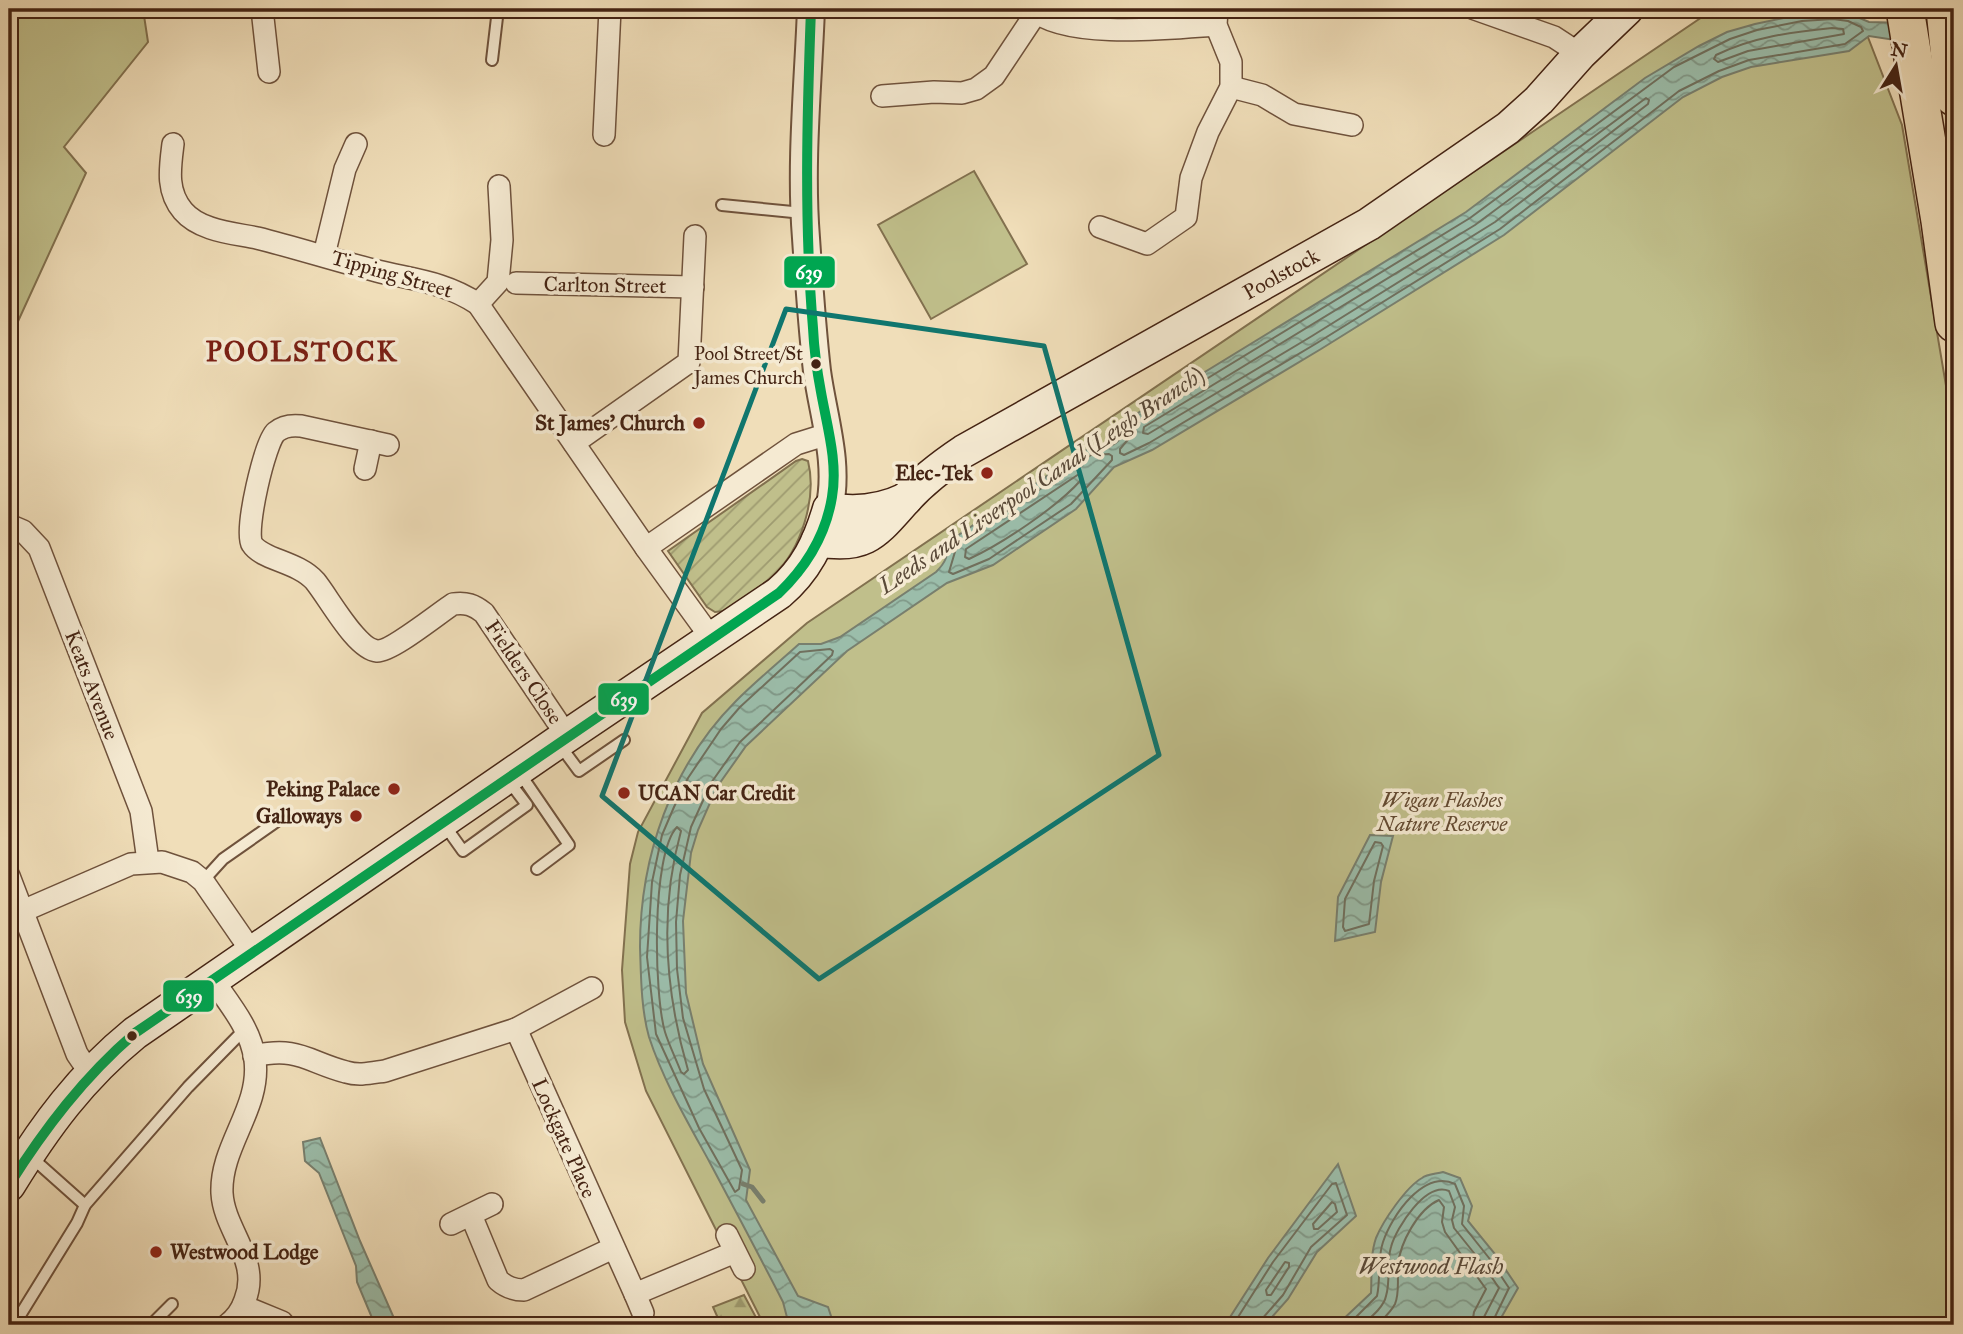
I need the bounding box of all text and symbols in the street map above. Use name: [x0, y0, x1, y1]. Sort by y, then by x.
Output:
north arrow: [1862, 32, 1932, 102]
text: N: [1889, 37, 1909, 63]
street label: Poolstock: [1238, 242, 1324, 306]
street label: Tipping Street: [328, 244, 456, 304]
line badge: 639: [783, 255, 836, 289]
text: 639: [795, 261, 823, 285]
street label: Carlton Street: [543, 271, 667, 299]
district label: POOLSTOCK: [206, 334, 398, 369]
place label: Pool Street/St James Church: [692, 342, 803, 390]
marker: Pool Street/St James Church: [809, 357, 823, 371]
water label: Leeds and Liverpool Canal (Leigh Branch): [872, 360, 1210, 601]
place label: St James' Church: [535, 410, 685, 437]
marker: St James' Church: [691, 415, 707, 431]
place label: Elec-Tek: [895, 460, 974, 486]
marker: Elec-Tek: [979, 465, 995, 481]
street label: Fielders Close: [480, 615, 569, 729]
street label: Keats Avenue: [59, 627, 125, 744]
line badge: 639: [597, 682, 650, 716]
text: 639: [610, 688, 638, 712]
place label: Peking Palace: [266, 776, 380, 802]
place label: UCAN Car Credit: [638, 780, 796, 806]
marker: Peking Palace: [386, 781, 402, 797]
marker: UCAN Car Credit: [616, 785, 632, 801]
park label: Wigan Flashes Nature Reserve: [1376, 787, 1508, 837]
place label: Galloways: [256, 803, 342, 829]
marker: Galloways: [348, 808, 364, 824]
line badge: 639: [162, 979, 215, 1013]
text: 639: [175, 985, 203, 1009]
unlabelled marker: [125, 1029, 139, 1043]
street label: Lockgate Place: [526, 1074, 602, 1202]
place label: Westwood Lodge: [170, 1239, 319, 1265]
marker: Westwood Lodge: [148, 1244, 164, 1260]
water label: Westwood Flash: [1358, 1252, 1504, 1280]

